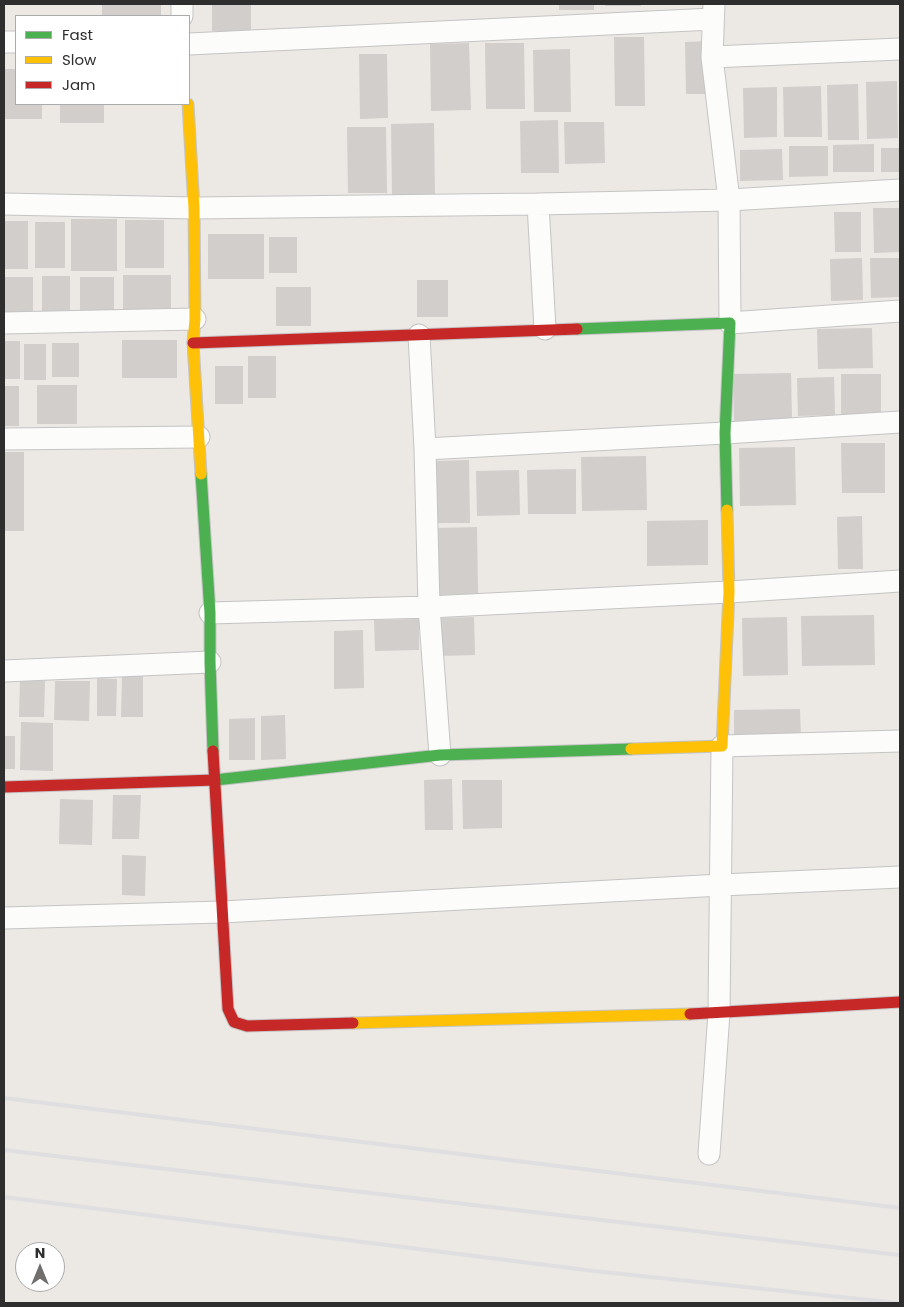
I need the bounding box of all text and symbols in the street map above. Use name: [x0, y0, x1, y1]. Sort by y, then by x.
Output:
legend: [15, 15, 190, 105]
text: Fast: [62, 24, 93, 45]
text: Slow: [62, 49, 96, 70]
text: Jam: [62, 74, 96, 95]
north arrow: [15, 1242, 65, 1292]
text: N: [35, 1243, 45, 1263]

